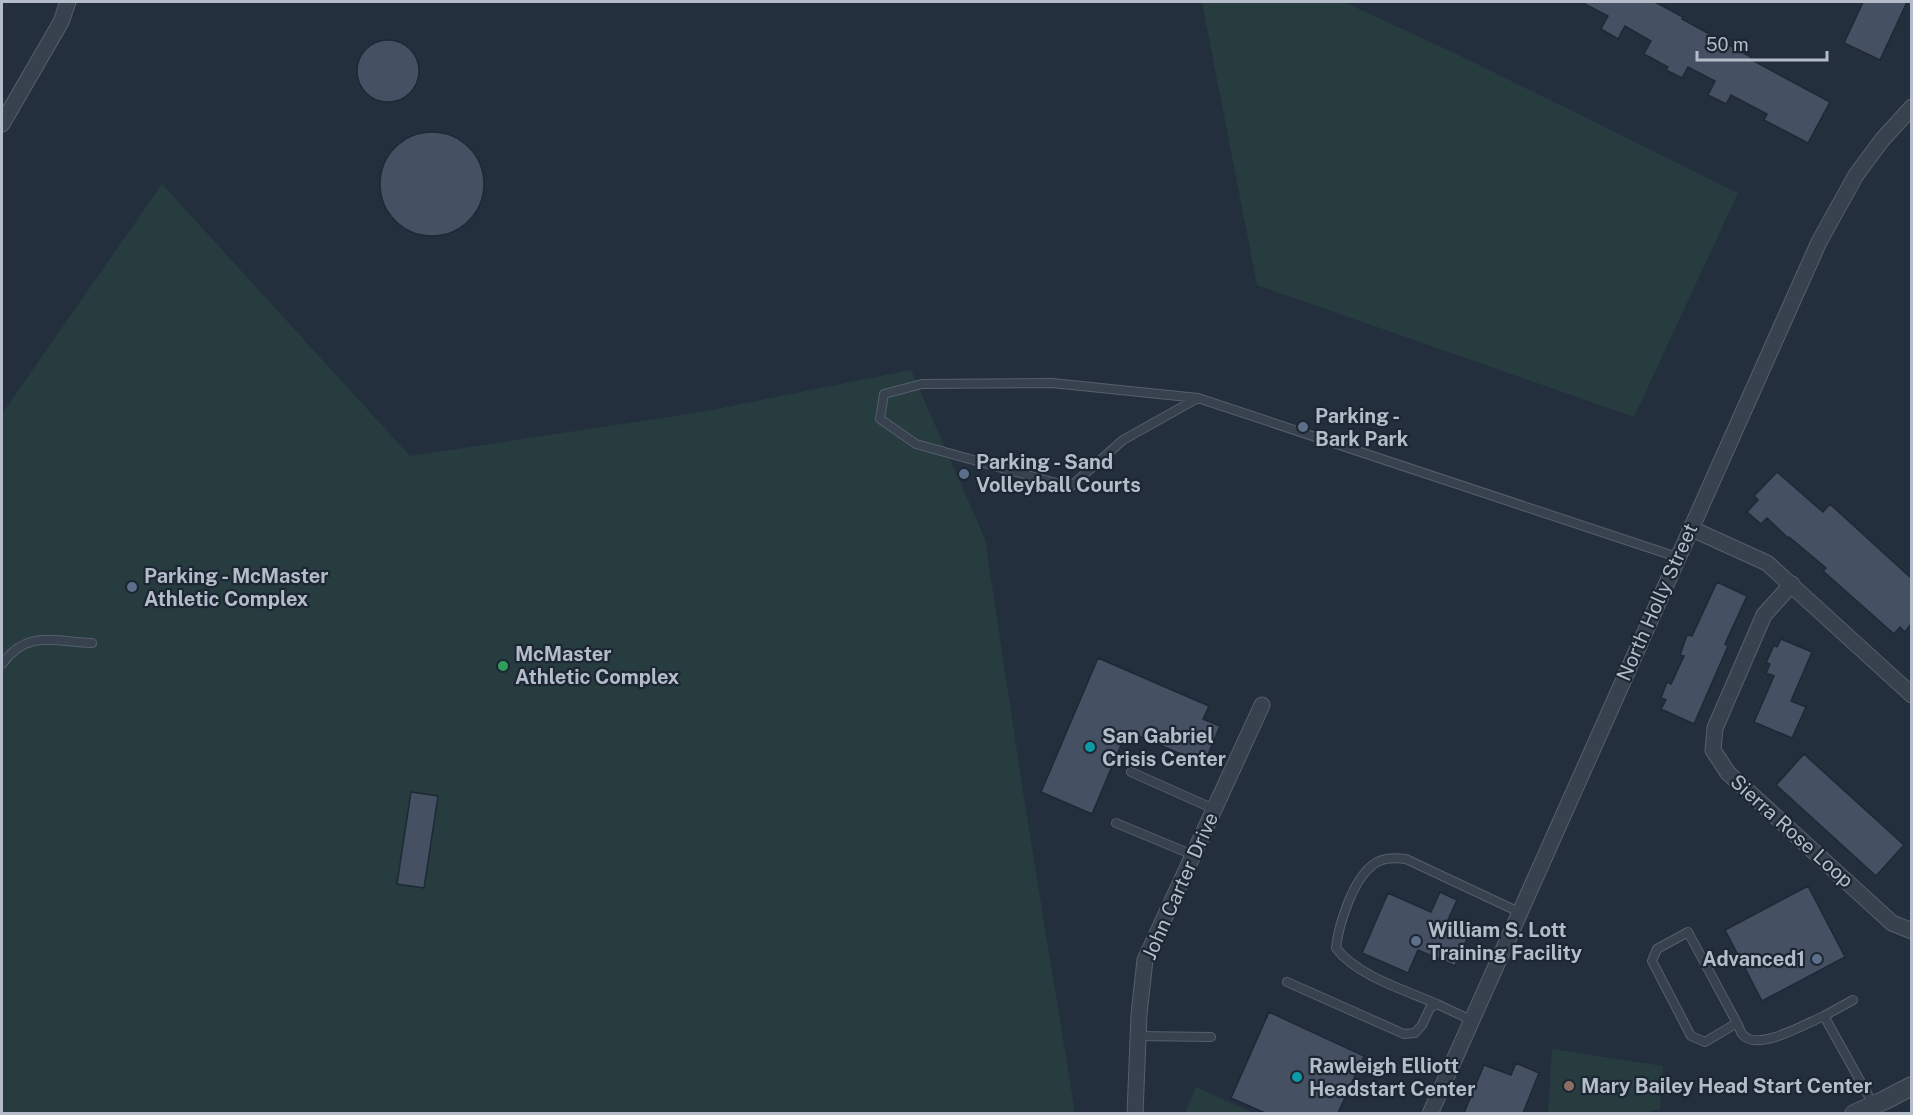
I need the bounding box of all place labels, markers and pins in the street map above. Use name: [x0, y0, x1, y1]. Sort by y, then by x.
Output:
place label: Parking - Bark Park: [1315, 404, 1409, 451]
marker: Parking - Bark Park: [1296, 420, 1310, 434]
place label: Parking - Sand Volleyball Courts: [976, 450, 1141, 497]
marker: Parking - Sand Volleyball Courts: [957, 467, 971, 481]
place label: Parking - McMaster Athletic Complex: [144, 564, 329, 611]
marker: Parking - McMaster Athletic Complex: [125, 580, 139, 594]
place label: McMaster Athletic Complex: [515, 642, 680, 689]
marker: McMaster Athletic Complex: [496, 659, 510, 673]
place label: San Gabriel Crisis Center: [1102, 724, 1226, 771]
marker: San Gabriel Crisis Center: [1083, 740, 1097, 754]
place label: William S. Lott Training Facility: [1428, 918, 1582, 965]
marker: William S. Lott Training Facility: [1409, 934, 1423, 948]
place label: Advanced1: [1702, 947, 1805, 971]
marker: Advanced1: [1810, 952, 1824, 966]
place label: Rawleigh Elliott Headstart Center: [1309, 1054, 1475, 1101]
marker: Rawleigh Elliott Headstart Center: [1290, 1070, 1304, 1084]
place label: Mary Bailey Head Start Center: [1581, 1074, 1872, 1098]
marker: Mary Bailey Head Start Center: [1562, 1079, 1576, 1093]

